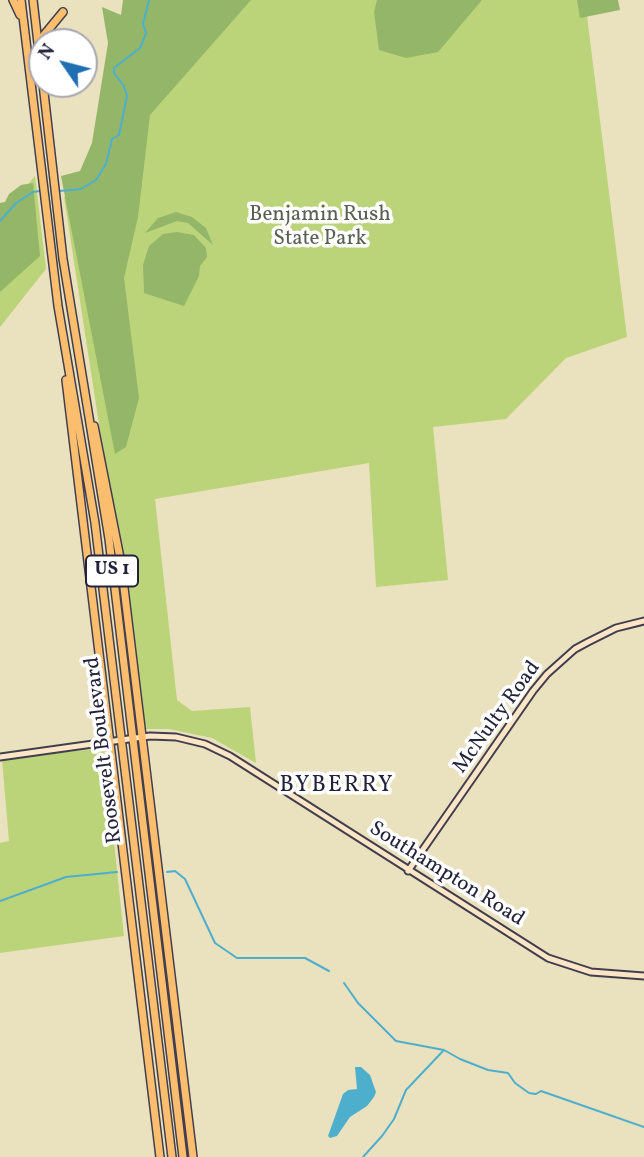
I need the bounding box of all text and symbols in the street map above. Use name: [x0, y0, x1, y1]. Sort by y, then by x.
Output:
north arrow: [28, 28, 98, 98]
text: N: [33, 39, 62, 65]
park label: Benjamin Rush State Park: [249, 203, 391, 253]
road number: US 1: [86, 556, 138, 586]
street label: Roosevelt Boulevard: [81, 655, 129, 845]
street label: McNulty Road: [449, 657, 547, 779]
district label: BYBERRY: [280, 773, 394, 801]
street label: Southampton Road: [364, 817, 528, 933]

